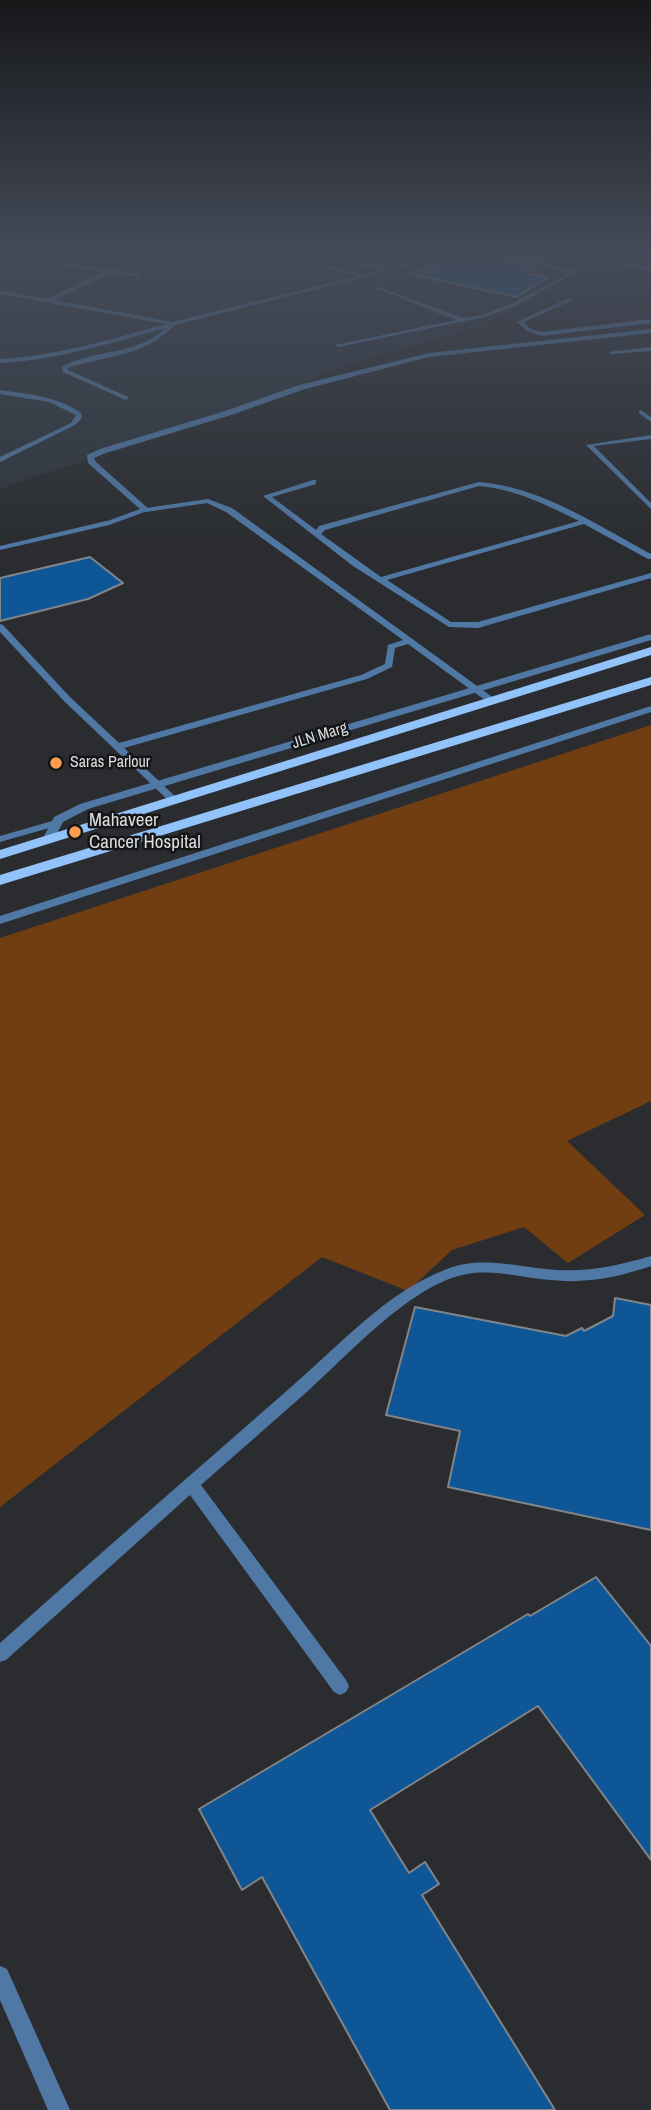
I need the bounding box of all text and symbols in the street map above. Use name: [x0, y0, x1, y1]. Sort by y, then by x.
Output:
street label: JLN Marg: [290, 719, 350, 753]
place label: Saras Parlour: [70, 753, 150, 773]
marker: Saras Parlour: [48, 755, 64, 771]
place label: Mahaveer Cancer Hospital: [89, 810, 201, 854]
marker: Mahaveer Cancer Hospital: [67, 824, 83, 840]

